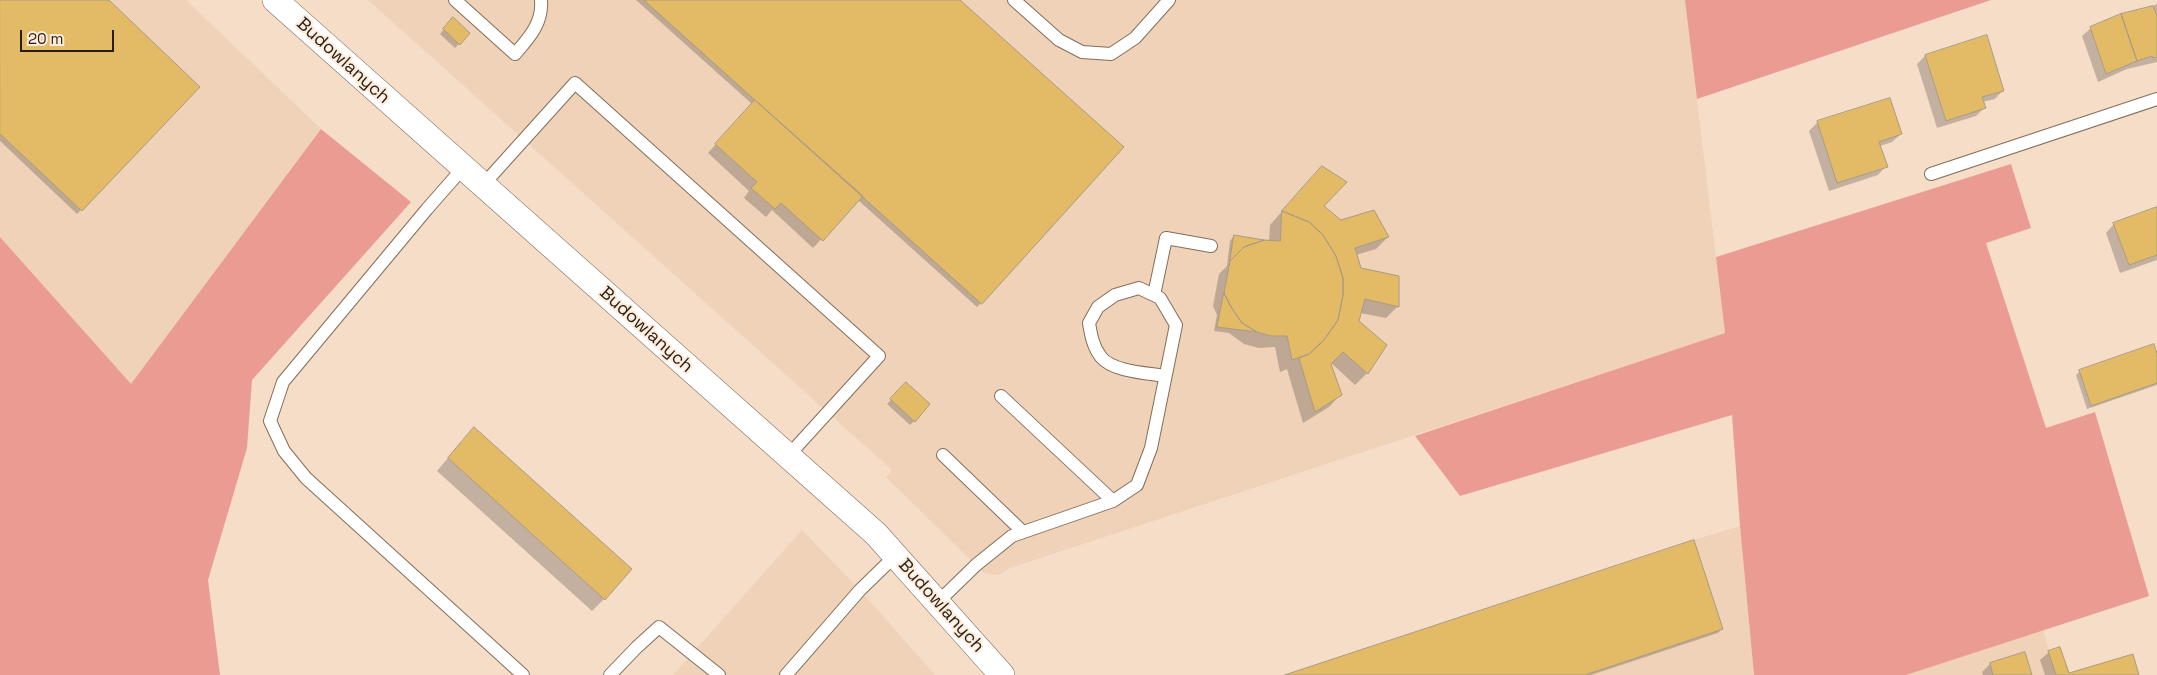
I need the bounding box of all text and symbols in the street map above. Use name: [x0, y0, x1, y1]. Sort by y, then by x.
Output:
street label: Budowlanych: [292, 13, 394, 109]
scale bar: [22, 20, 116, 52]
text: 20 m: [28, 29, 63, 48]
street label: Budowlanych: [595, 282, 697, 378]
street label: Budowlanych: [893, 555, 989, 657]

